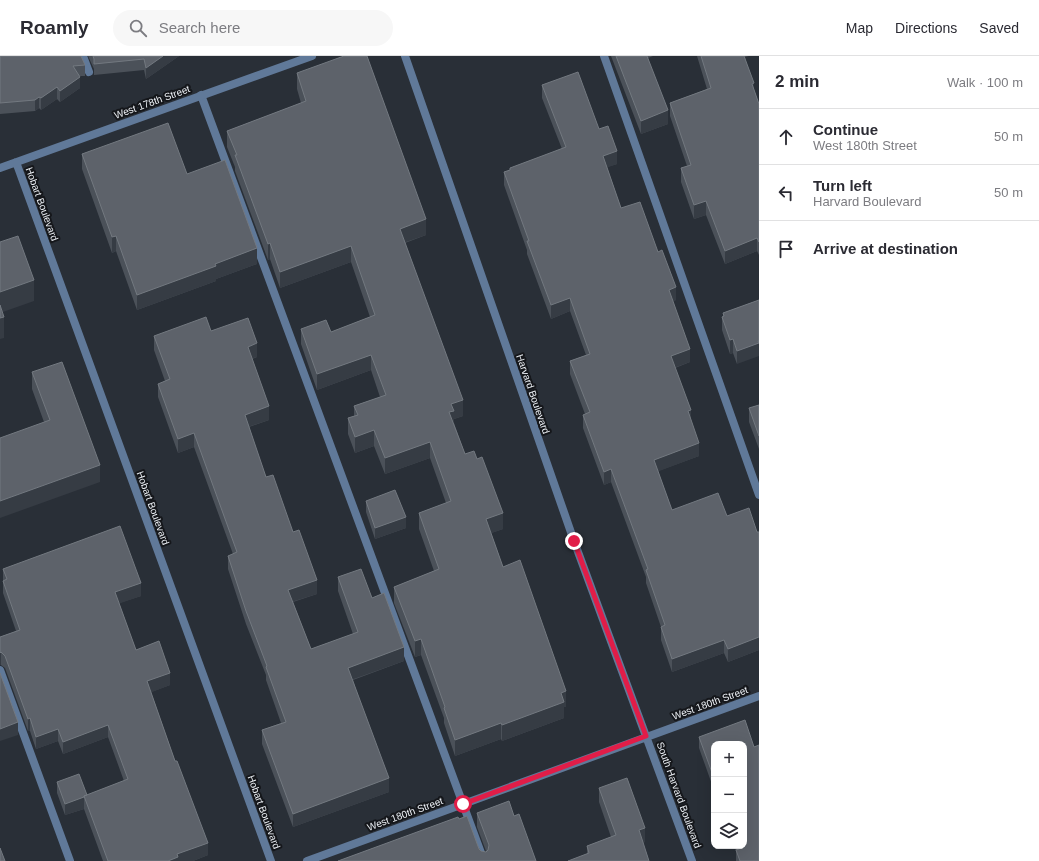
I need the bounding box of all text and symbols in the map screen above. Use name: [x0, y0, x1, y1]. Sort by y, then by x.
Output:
search box: [113, 10, 393, 46]
text: Roamly: [20, 17, 89, 38]
icon: search: [127, 17, 149, 39]
text: Search here: [159, 19, 240, 36]
text: Map: [846, 20, 873, 36]
text: Directions: [895, 20, 957, 36]
text: Saved: [979, 20, 1019, 36]
text: 2 min: [775, 72, 819, 91]
text: Walk · 100 m: [947, 75, 1023, 90]
street label: West 178th Street: [113, 83, 192, 121]
text: Continue: [813, 121, 878, 138]
icon: ahead: [775, 126, 797, 148]
text: 50 m: [994, 129, 1023, 144]
text: West 180th Street: [813, 138, 917, 153]
street label: Hobart Boulevard: [24, 166, 60, 242]
text: Turn left: [813, 177, 872, 194]
icon: left: [775, 182, 797, 204]
text: 50 m: [994, 185, 1023, 200]
text: Harvard Boulevard: [813, 194, 921, 209]
icon: arrive: [775, 238, 797, 260]
text: Arrive at destination: [813, 240, 958, 257]
street label: Harvard Boulevard: [514, 353, 552, 435]
street label: Hobart Boulevard: [135, 470, 171, 546]
route end: [565, 532, 583, 550]
street label: West 180th Street: [671, 684, 750, 722]
street label: South Harvard Boulevard: [655, 740, 703, 850]
map controls: [711, 741, 747, 849]
button: +: [711, 741, 747, 777]
street label: Hobart Boulevard: [246, 774, 282, 850]
button: −: [711, 777, 747, 813]
street label: West 180th Street: [366, 795, 445, 833]
route start: [454, 795, 472, 813]
button: layers: [711, 813, 747, 849]

